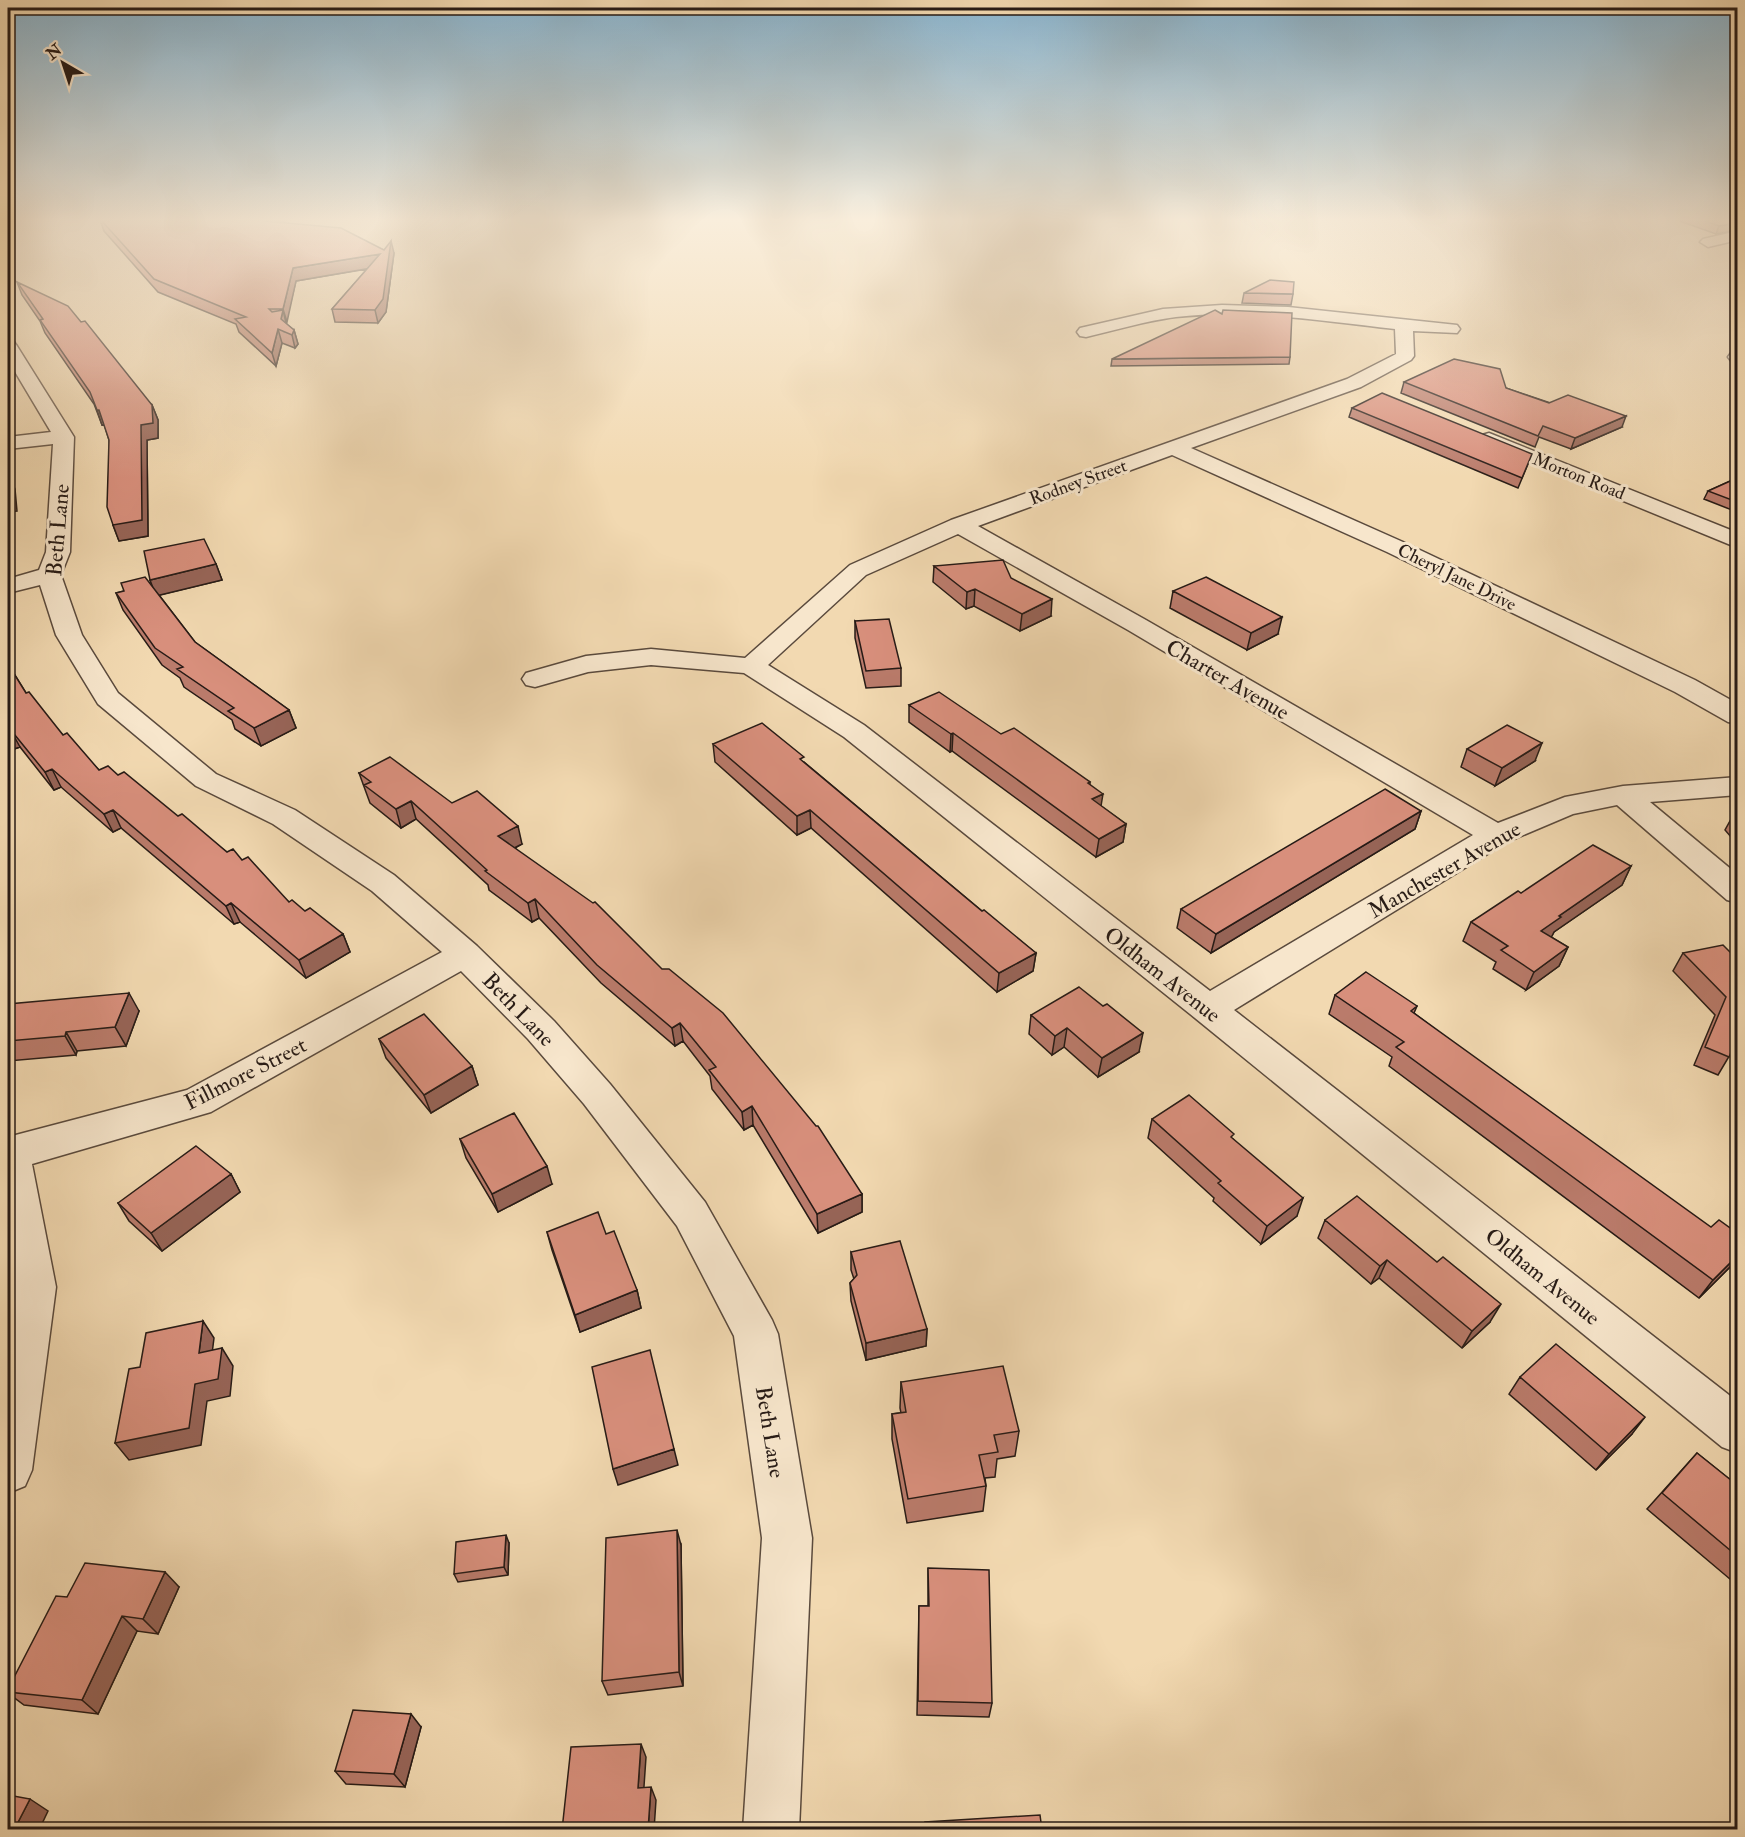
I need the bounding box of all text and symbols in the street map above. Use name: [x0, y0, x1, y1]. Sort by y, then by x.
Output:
north arrow: [33, 33, 93, 93]
text: N: [42, 39, 67, 65]
street label: Morton Road: [1529, 448, 1628, 505]
street label: Rodney Street: [1026, 454, 1130, 511]
street label: Beth Lane: [40, 483, 76, 577]
street label: Cheryl Jane Drive: [1394, 539, 1520, 616]
street label: Charter Avenue: [1161, 633, 1294, 726]
street label: Manchester Avenue: [1363, 815, 1526, 925]
street label: Oldham Avenue: [1099, 921, 1226, 1029]
street label: Beth Lane: [476, 967, 560, 1053]
street label: Fillmore Street: [180, 1031, 311, 1117]
street label: Oldham Avenue: [1479, 1222, 1606, 1332]
street label: Beth Lane: [749, 1384, 791, 1480]

